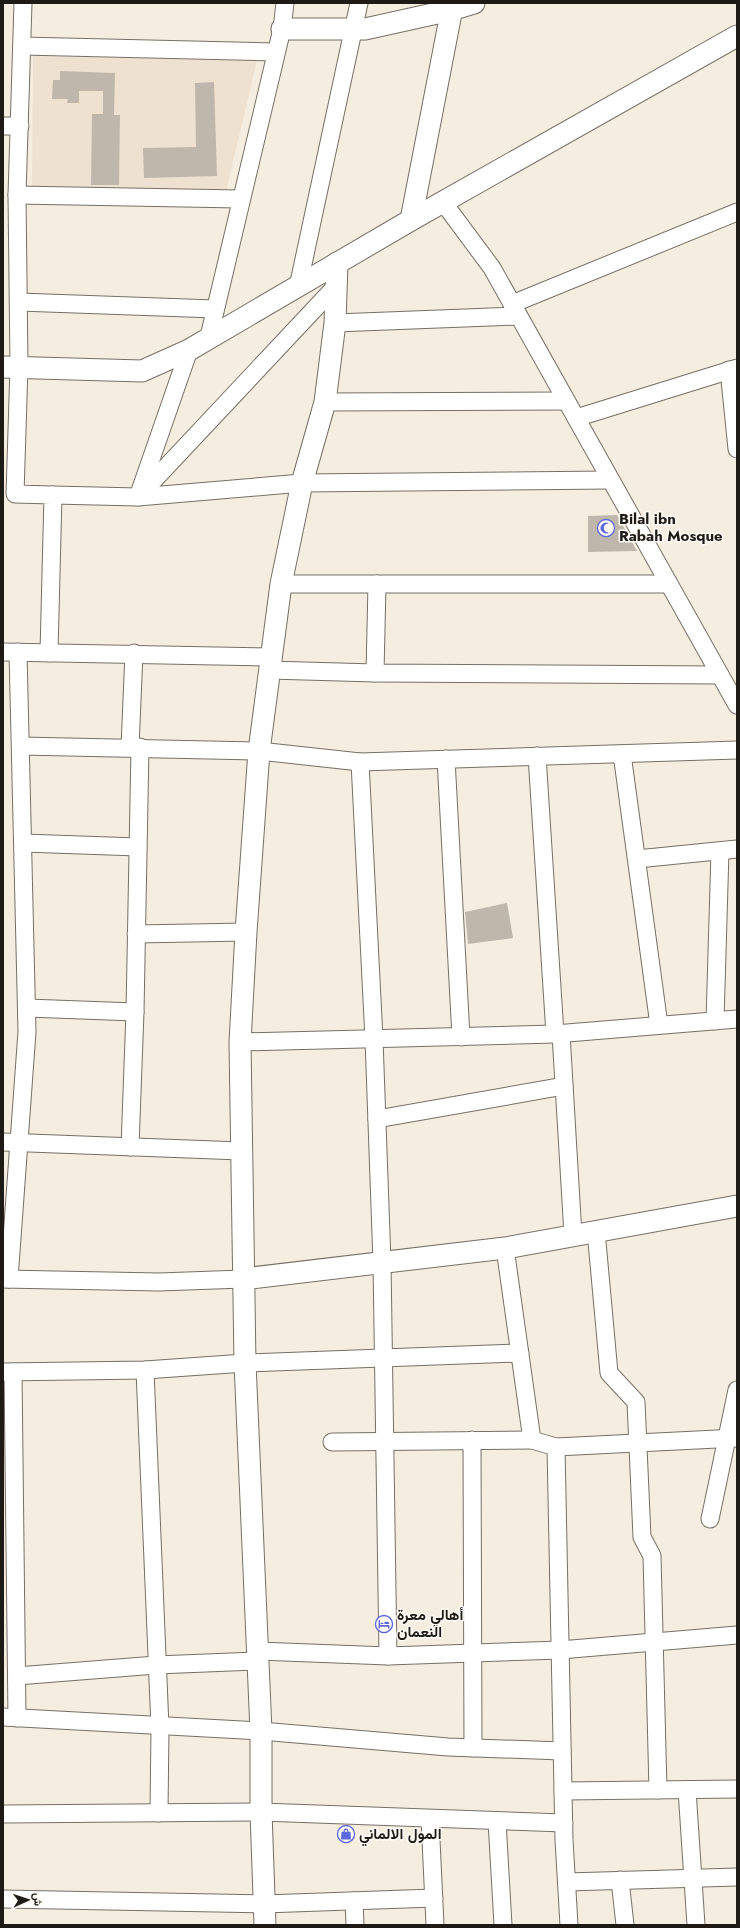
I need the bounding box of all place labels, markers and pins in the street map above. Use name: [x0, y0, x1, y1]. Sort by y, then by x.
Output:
place label: Bilal ibn Rabah Mosque: [619, 508, 723, 547]
mosque icon: Bilal ibn Rabah Mosque: [596, 518, 616, 538]
place label: أهالي معرة النعمان: [397, 1604, 463, 1643]
hotel icon: أهالي معرة النعمان: [374, 1614, 394, 1634]
place label: المول الالماني: [359, 1823, 442, 1847]
shop icon: المول الالماني: [336, 1824, 356, 1844]

